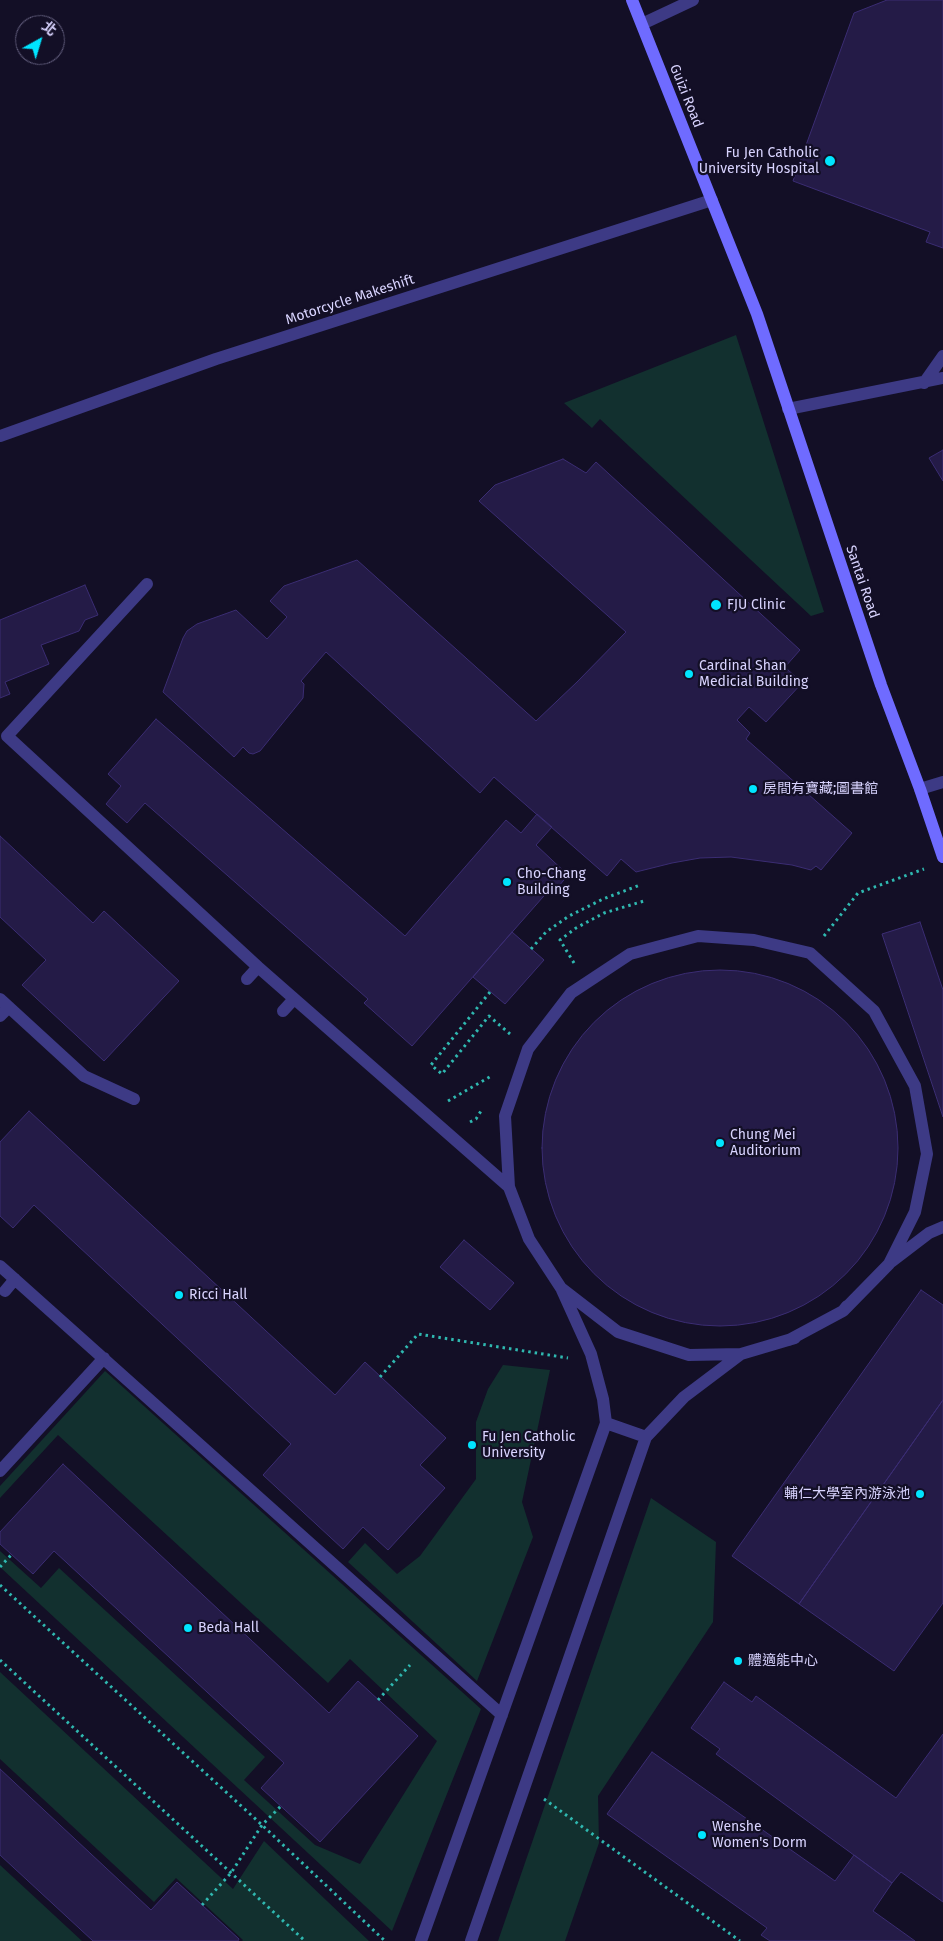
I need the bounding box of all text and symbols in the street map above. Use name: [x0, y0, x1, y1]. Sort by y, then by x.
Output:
north arrow: [15, 15, 65, 65]
text: 北: [38, 18, 60, 40]
street label: Guizi Road: [666, 62, 706, 130]
place label: Fu Jen Catholic University Hospital: [699, 145, 819, 178]
marker: Fu Jen Catholic University Hospital: [823, 154, 837, 168]
street label: Motorcycle Makeshift: [284, 271, 416, 329]
street label: Santai Road: [842, 543, 882, 621]
place label: FJU Clinic: [727, 597, 786, 613]
marker: FJU Clinic: [709, 598, 723, 612]
place label: Cardinal Shan Medicial Building: [699, 658, 808, 690]
marker: Cardinal Shan Medicial Building: [683, 668, 695, 680]
place label: 房間有寶藏;圖書館: [763, 781, 878, 797]
marker: 房間有寶藏;圖書館: [747, 783, 759, 795]
place label: Cho-Chang Building: [517, 866, 586, 899]
marker: Cho-Chang Building: [501, 876, 513, 888]
place label: Chung Mei Auditorium: [730, 1127, 801, 1160]
marker: Chung Mei Auditorium: [714, 1137, 726, 1149]
place label: Ricci Hall: [189, 1287, 247, 1303]
marker: Ricci Hall: [173, 1289, 185, 1301]
place label: Fu Jen Catholic University: [482, 1429, 576, 1461]
marker: Fu Jen Catholic University: [466, 1439, 478, 1451]
place label: 輔仁大學室內游泳池: [784, 1486, 910, 1502]
marker: 輔仁大學室內游泳池: [914, 1488, 926, 1500]
place label: Beda Hall: [198, 1620, 259, 1636]
marker: Beda Hall: [182, 1622, 194, 1634]
place label: 體適能中心: [748, 1653, 818, 1669]
marker: 體適能中心: [732, 1655, 744, 1667]
place label: Wenshe Women's Dorm: [712, 1819, 807, 1851]
marker: Wenshe Women's Dorm: [696, 1829, 708, 1841]

